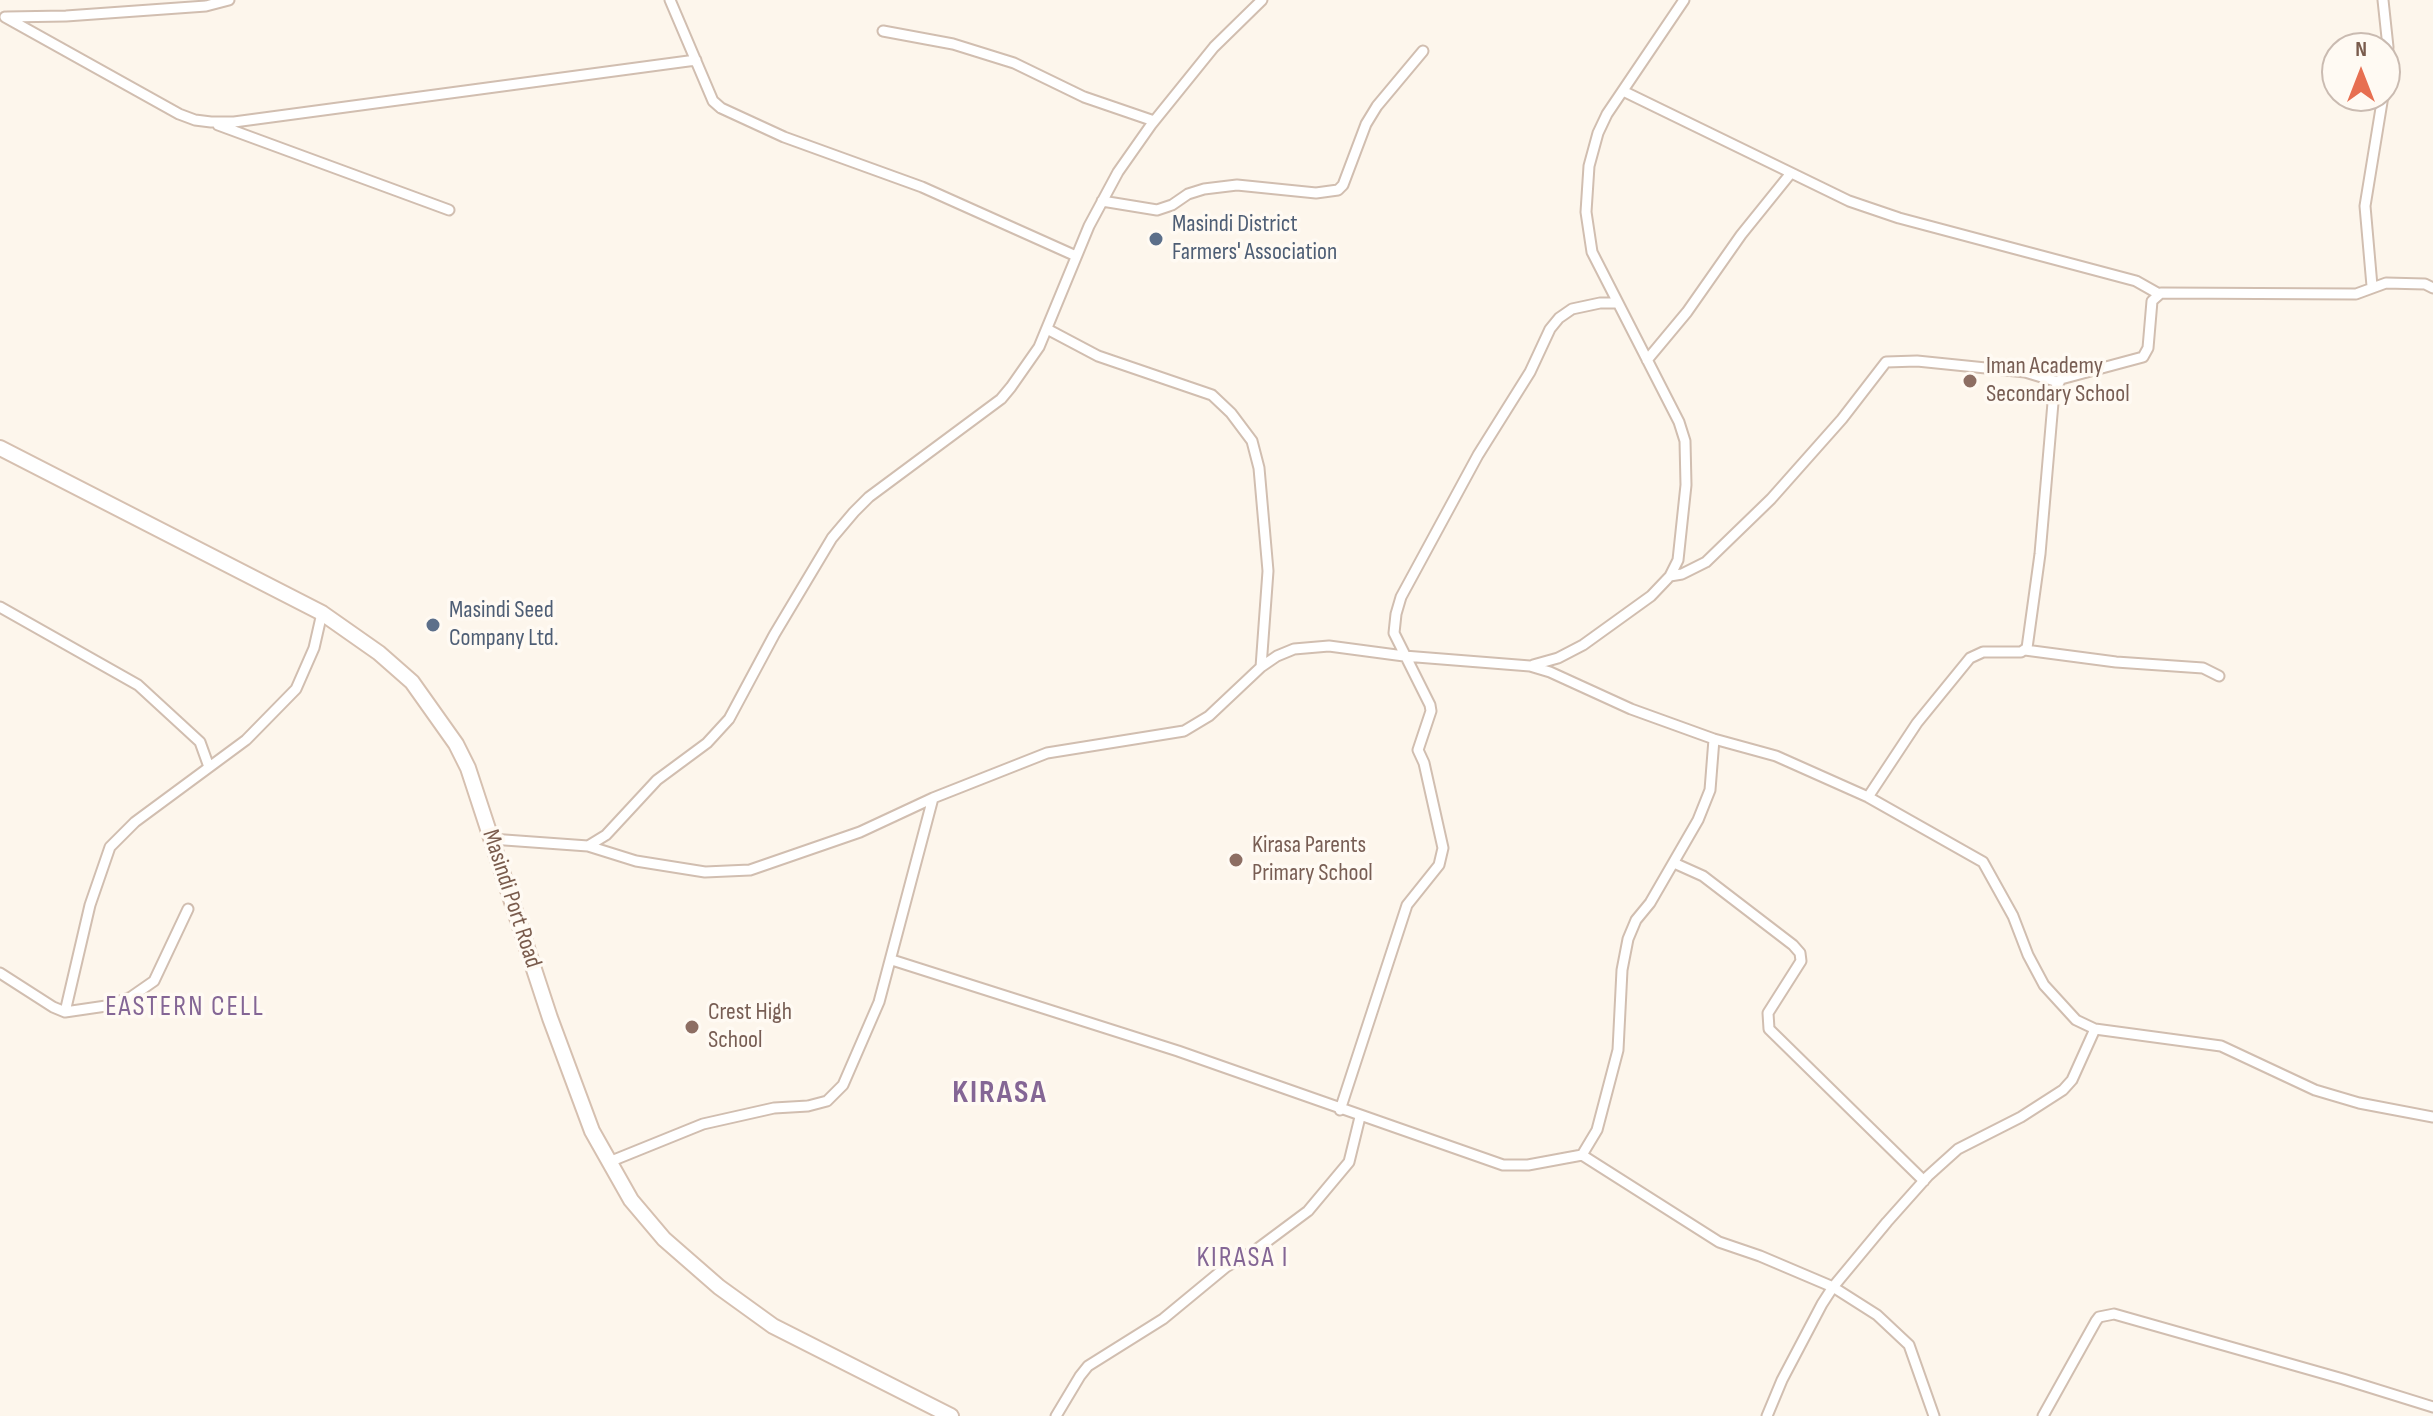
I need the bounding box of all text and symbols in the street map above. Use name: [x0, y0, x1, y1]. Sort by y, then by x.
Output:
north arrow: [2321, 32, 2401, 112]
text: N: [2355, 36, 2367, 63]
place label: Masindi District Farmers' Association: [1172, 211, 1337, 267]
marker: Masindi District Farmers' Association: [1147, 230, 1165, 248]
place label: Iman Academy Secondary School: [1986, 353, 2130, 409]
marker: Iman Academy Secondary School: [1961, 372, 1979, 390]
place label: Masindi Seed Company Ltd.: [449, 597, 558, 653]
marker: Masindi Seed Company Ltd.: [424, 616, 442, 634]
street label: Masindi Port Road: [475, 826, 547, 972]
place label: Kirasa Parents Primary School: [1252, 832, 1373, 888]
marker: Kirasa Parents Primary School: [1227, 851, 1245, 869]
district label: EASTERN CELL: [105, 991, 265, 1025]
place label: Crest High School: [708, 999, 792, 1055]
marker: Crest High School: [683, 1018, 701, 1036]
district label: KIRASA: [952, 1075, 1048, 1113]
district label: KIRASA I: [1197, 1242, 1289, 1276]

